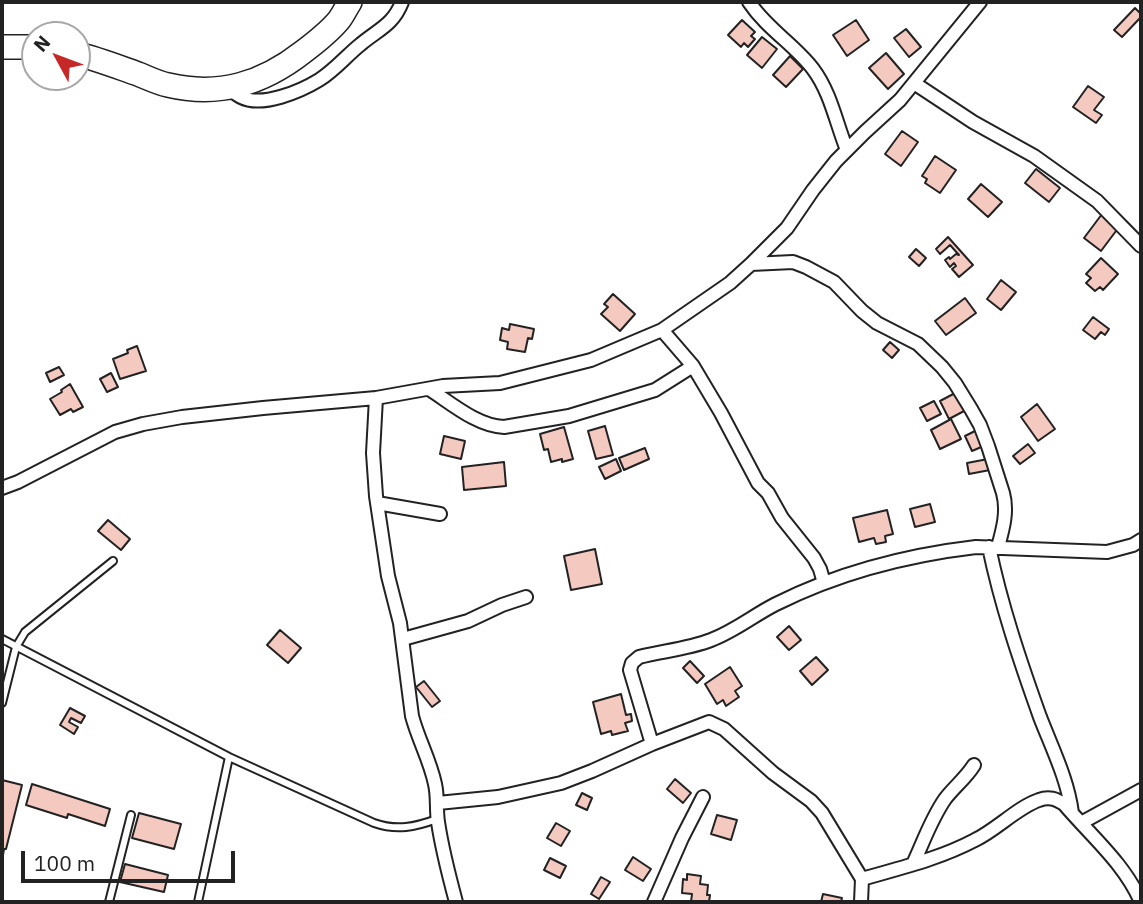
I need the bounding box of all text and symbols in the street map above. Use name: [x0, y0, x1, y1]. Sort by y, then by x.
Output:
north arrow: [21, 21, 91, 91]
text: N: [28, 30, 55, 57]
scale bar: [24, 838, 238, 882]
text: 100 m: [34, 849, 95, 877]

